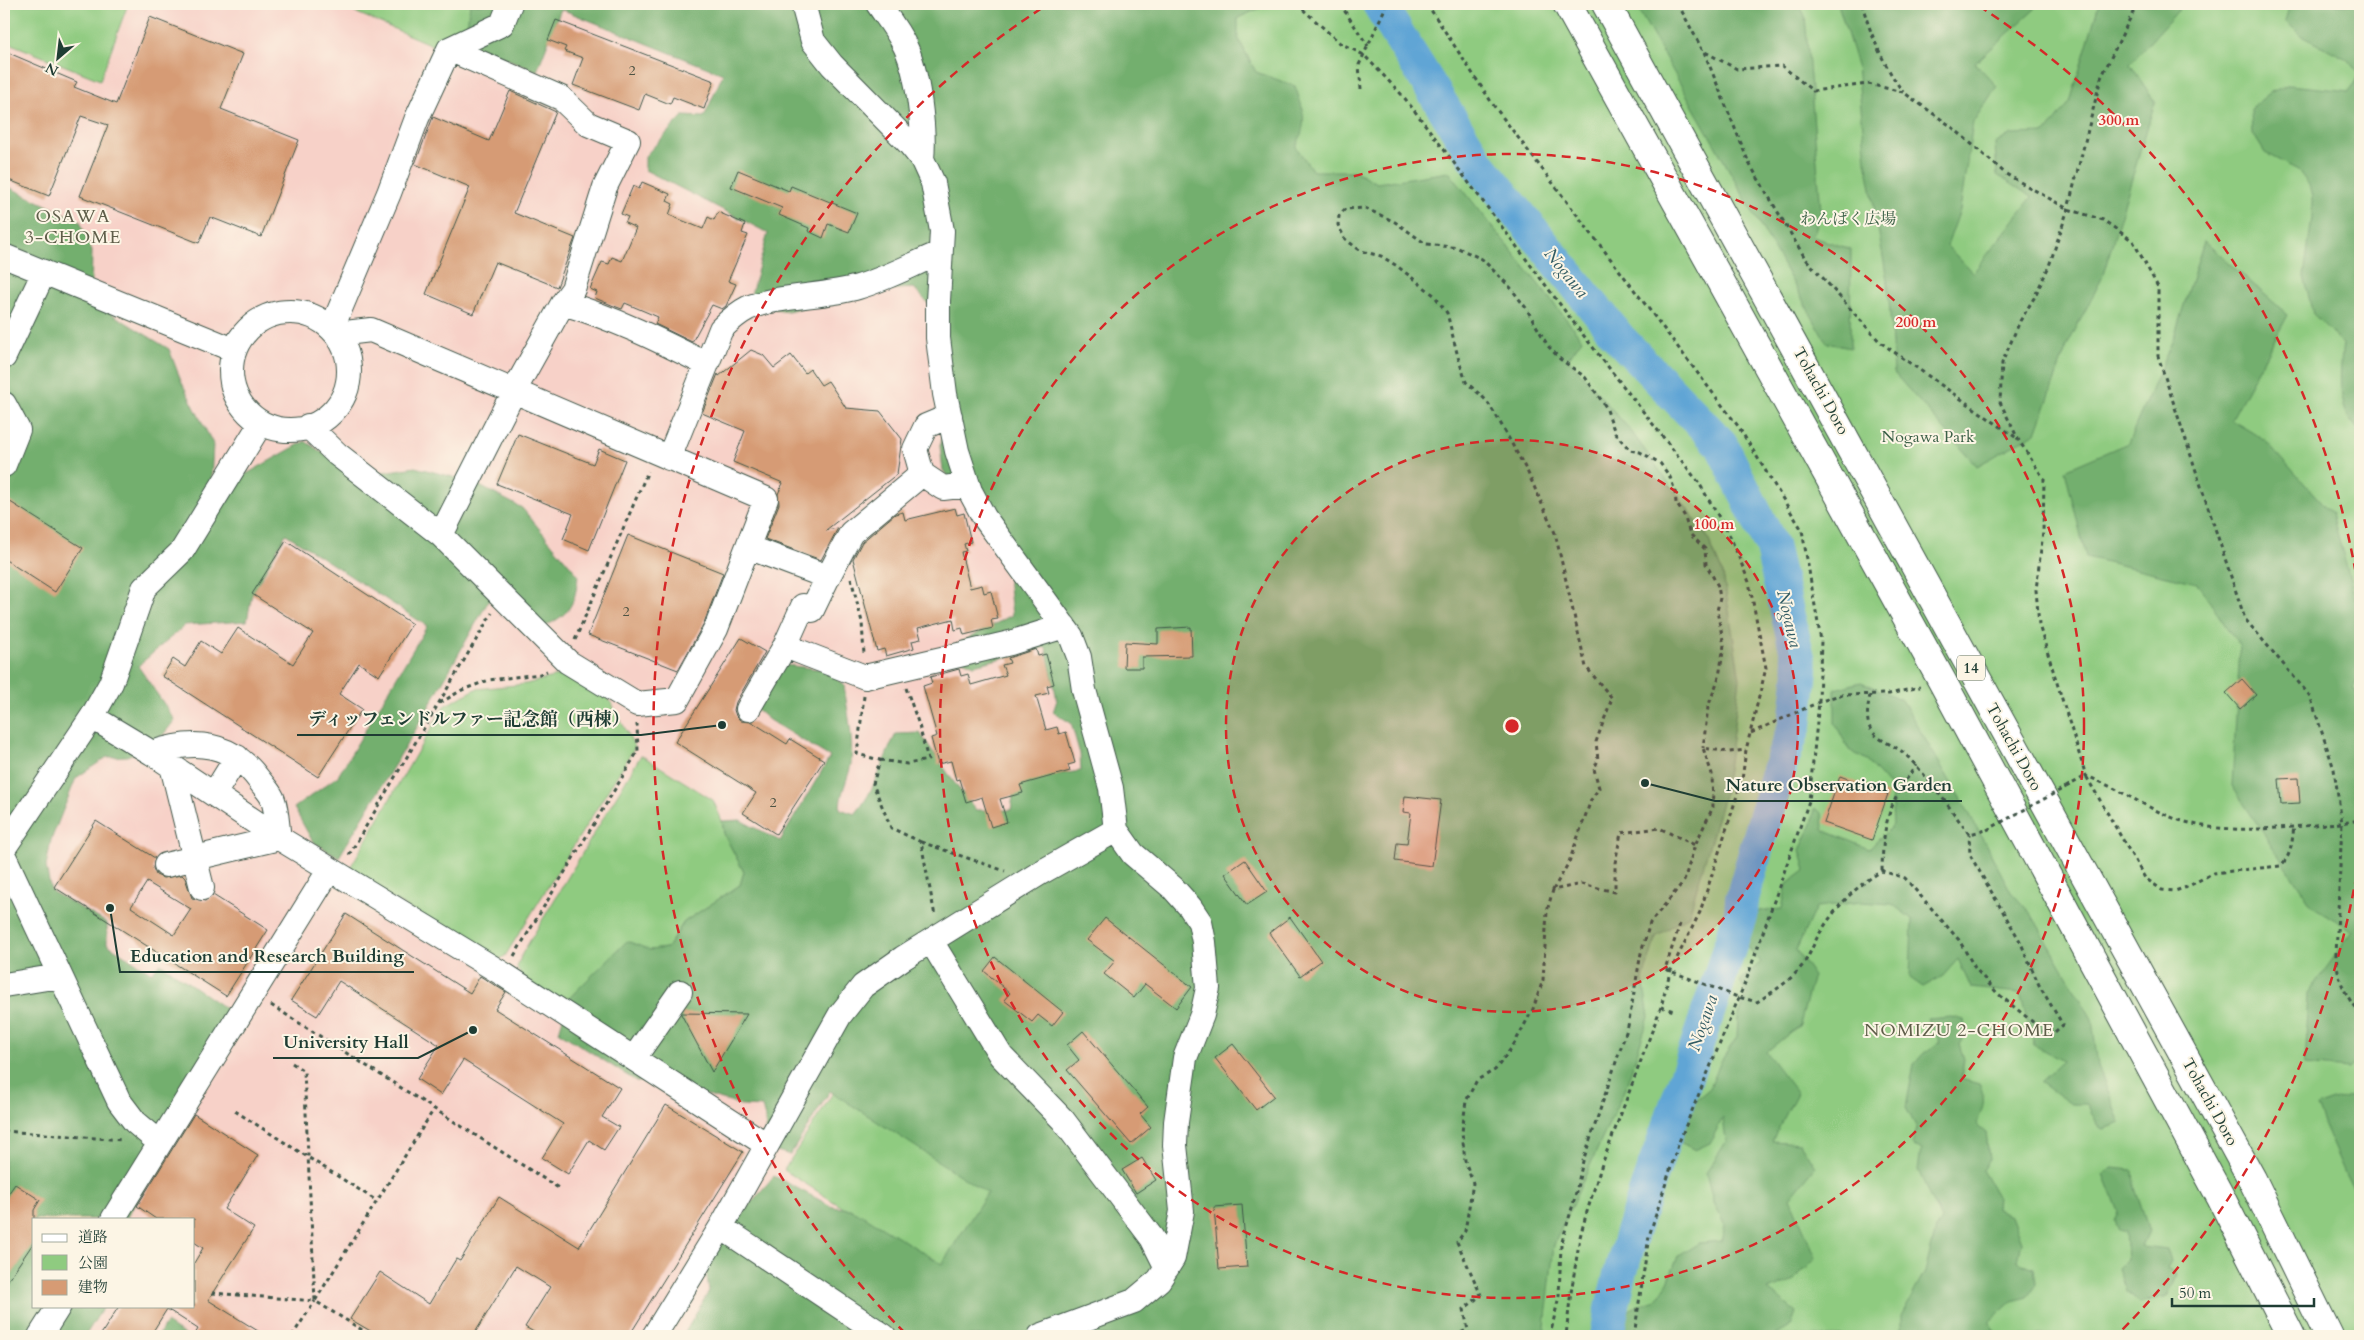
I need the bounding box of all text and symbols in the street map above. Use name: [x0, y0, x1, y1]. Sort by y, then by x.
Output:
north arrow: [32, 32, 82, 82]
text: N: [42, 58, 62, 80]
house number: 2: [628, 61, 636, 80]
text: 300 m: [2099, 110, 2140, 130]
district label: OSAWA 3-CHOME: [25, 204, 121, 250]
park label: わんぱく広場: [1800, 208, 1896, 230]
water label: Nogawa: [1538, 242, 1594, 304]
text: 200 m: [1896, 312, 1937, 332]
street label: Tohachi Doro: [1788, 343, 1854, 439]
park label: Nogawa Park: [1882, 426, 1975, 448]
text: 100 m: [1694, 514, 1735, 534]
water label: Nogawa: [1770, 588, 1808, 650]
house number: 2: [622, 602, 630, 621]
road number: 14: [1957, 656, 1985, 680]
street label: Tohachi Doro: [1981, 699, 2047, 795]
callout: ディッフェンドルファー記念館（西棟）: [297, 702, 641, 735]
text: ディッフェンドルファー記念館（西棟）: [308, 707, 630, 732]
centre of rings: [1503, 717, 1521, 735]
callout: Nature Observation Garden: [1715, 768, 1962, 801]
text: Nature Observation Garden: [1726, 773, 1953, 798]
house number: 2: [769, 793, 777, 812]
callout: Education and Research Building: [120, 939, 414, 972]
text: Education and Research Building: [130, 944, 404, 969]
water label: Nogawa: [1682, 991, 1724, 1055]
district label: NOMIZU 2-CHOME: [1864, 1018, 2054, 1043]
callout: University Hall: [273, 1025, 418, 1058]
text: University Hall: [283, 1030, 409, 1055]
street label: Tohachi Doro: [2177, 1054, 2243, 1150]
legend: [32, 1218, 195, 1308]
text: 道路: [78, 1227, 108, 1247]
text: 公園: [78, 1253, 108, 1273]
scale bar: [2172, 1275, 2314, 1307]
text: 建物: [78, 1277, 108, 1297]
text: 50 m: [2179, 1283, 2211, 1303]

